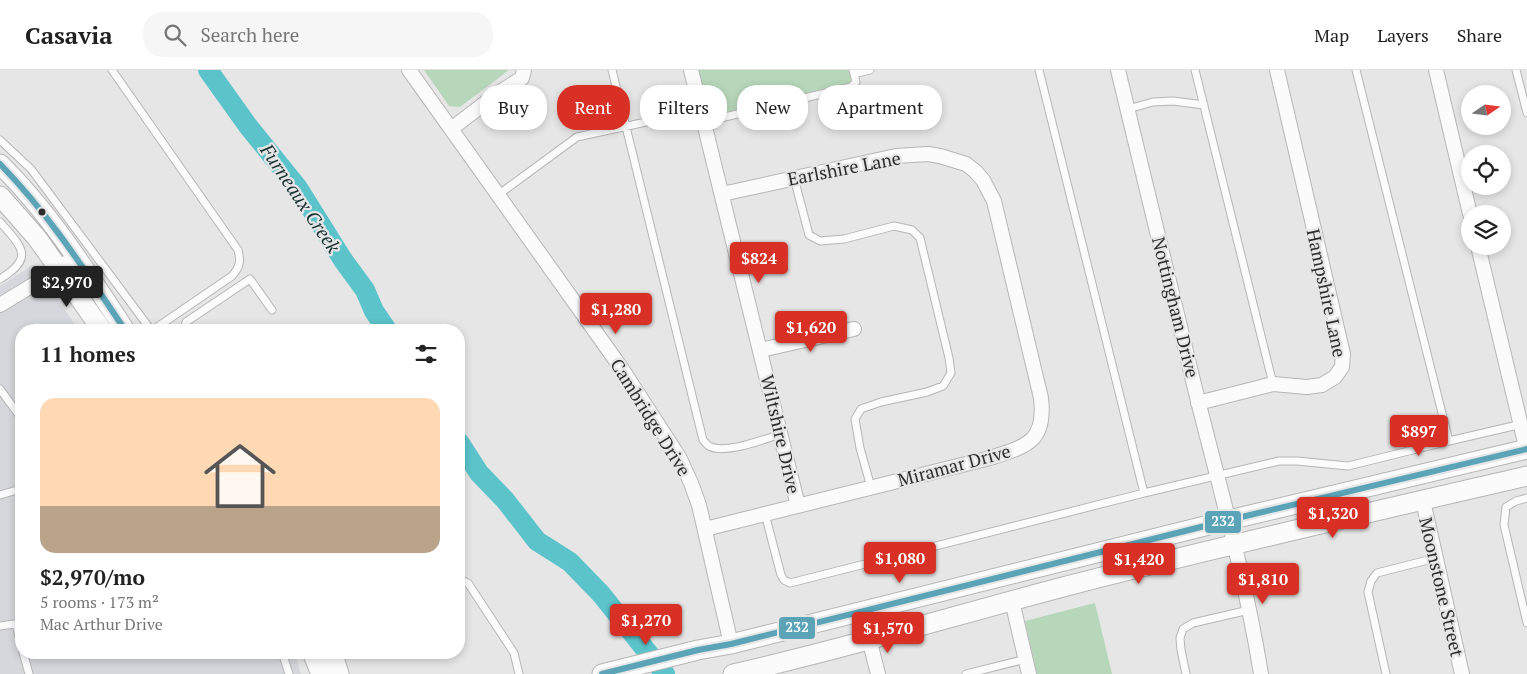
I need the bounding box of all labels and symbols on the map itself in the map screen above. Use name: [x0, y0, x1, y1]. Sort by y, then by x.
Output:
north arrow: [1461, 85, 1511, 135]
water label: Furneaux Creek: [255, 138, 347, 258]
street label: Earlshire Lane: [785, 145, 903, 191]
unlabelled marker: [37, 207, 47, 217]
street label: Hampshire Lane: [1302, 227, 1352, 359]
street label: Nottingham Drive: [1147, 234, 1205, 380]
pin: $824: [729, 242, 789, 284]
pin: $2,970: [26, 266, 108, 308]
pin: $1,280: [575, 292, 657, 335]
pin: $1,620: [770, 310, 852, 353]
street label: Cambridge Drive: [605, 354, 697, 480]
street label: Wiltshire Drive: [756, 372, 806, 496]
pin: $897: [1389, 414, 1449, 457]
street label: Miramar Drive: [895, 438, 1013, 492]
pin: $1,320: [1292, 496, 1374, 539]
line badge: 232: [1204, 510, 1242, 534]
text: 232: [1211, 511, 1235, 530]
street label: Moonstone Street: [1414, 515, 1470, 660]
pin: $1,080: [859, 542, 941, 584]
pin: $1,420: [1098, 542, 1180, 585]
pin: $1,810: [1222, 562, 1304, 605]
pin: $1,270: [605, 604, 687, 646]
pin: $1,570: [847, 612, 929, 654]
line badge: 232: [778, 616, 816, 640]
text: 232: [785, 617, 809, 636]

